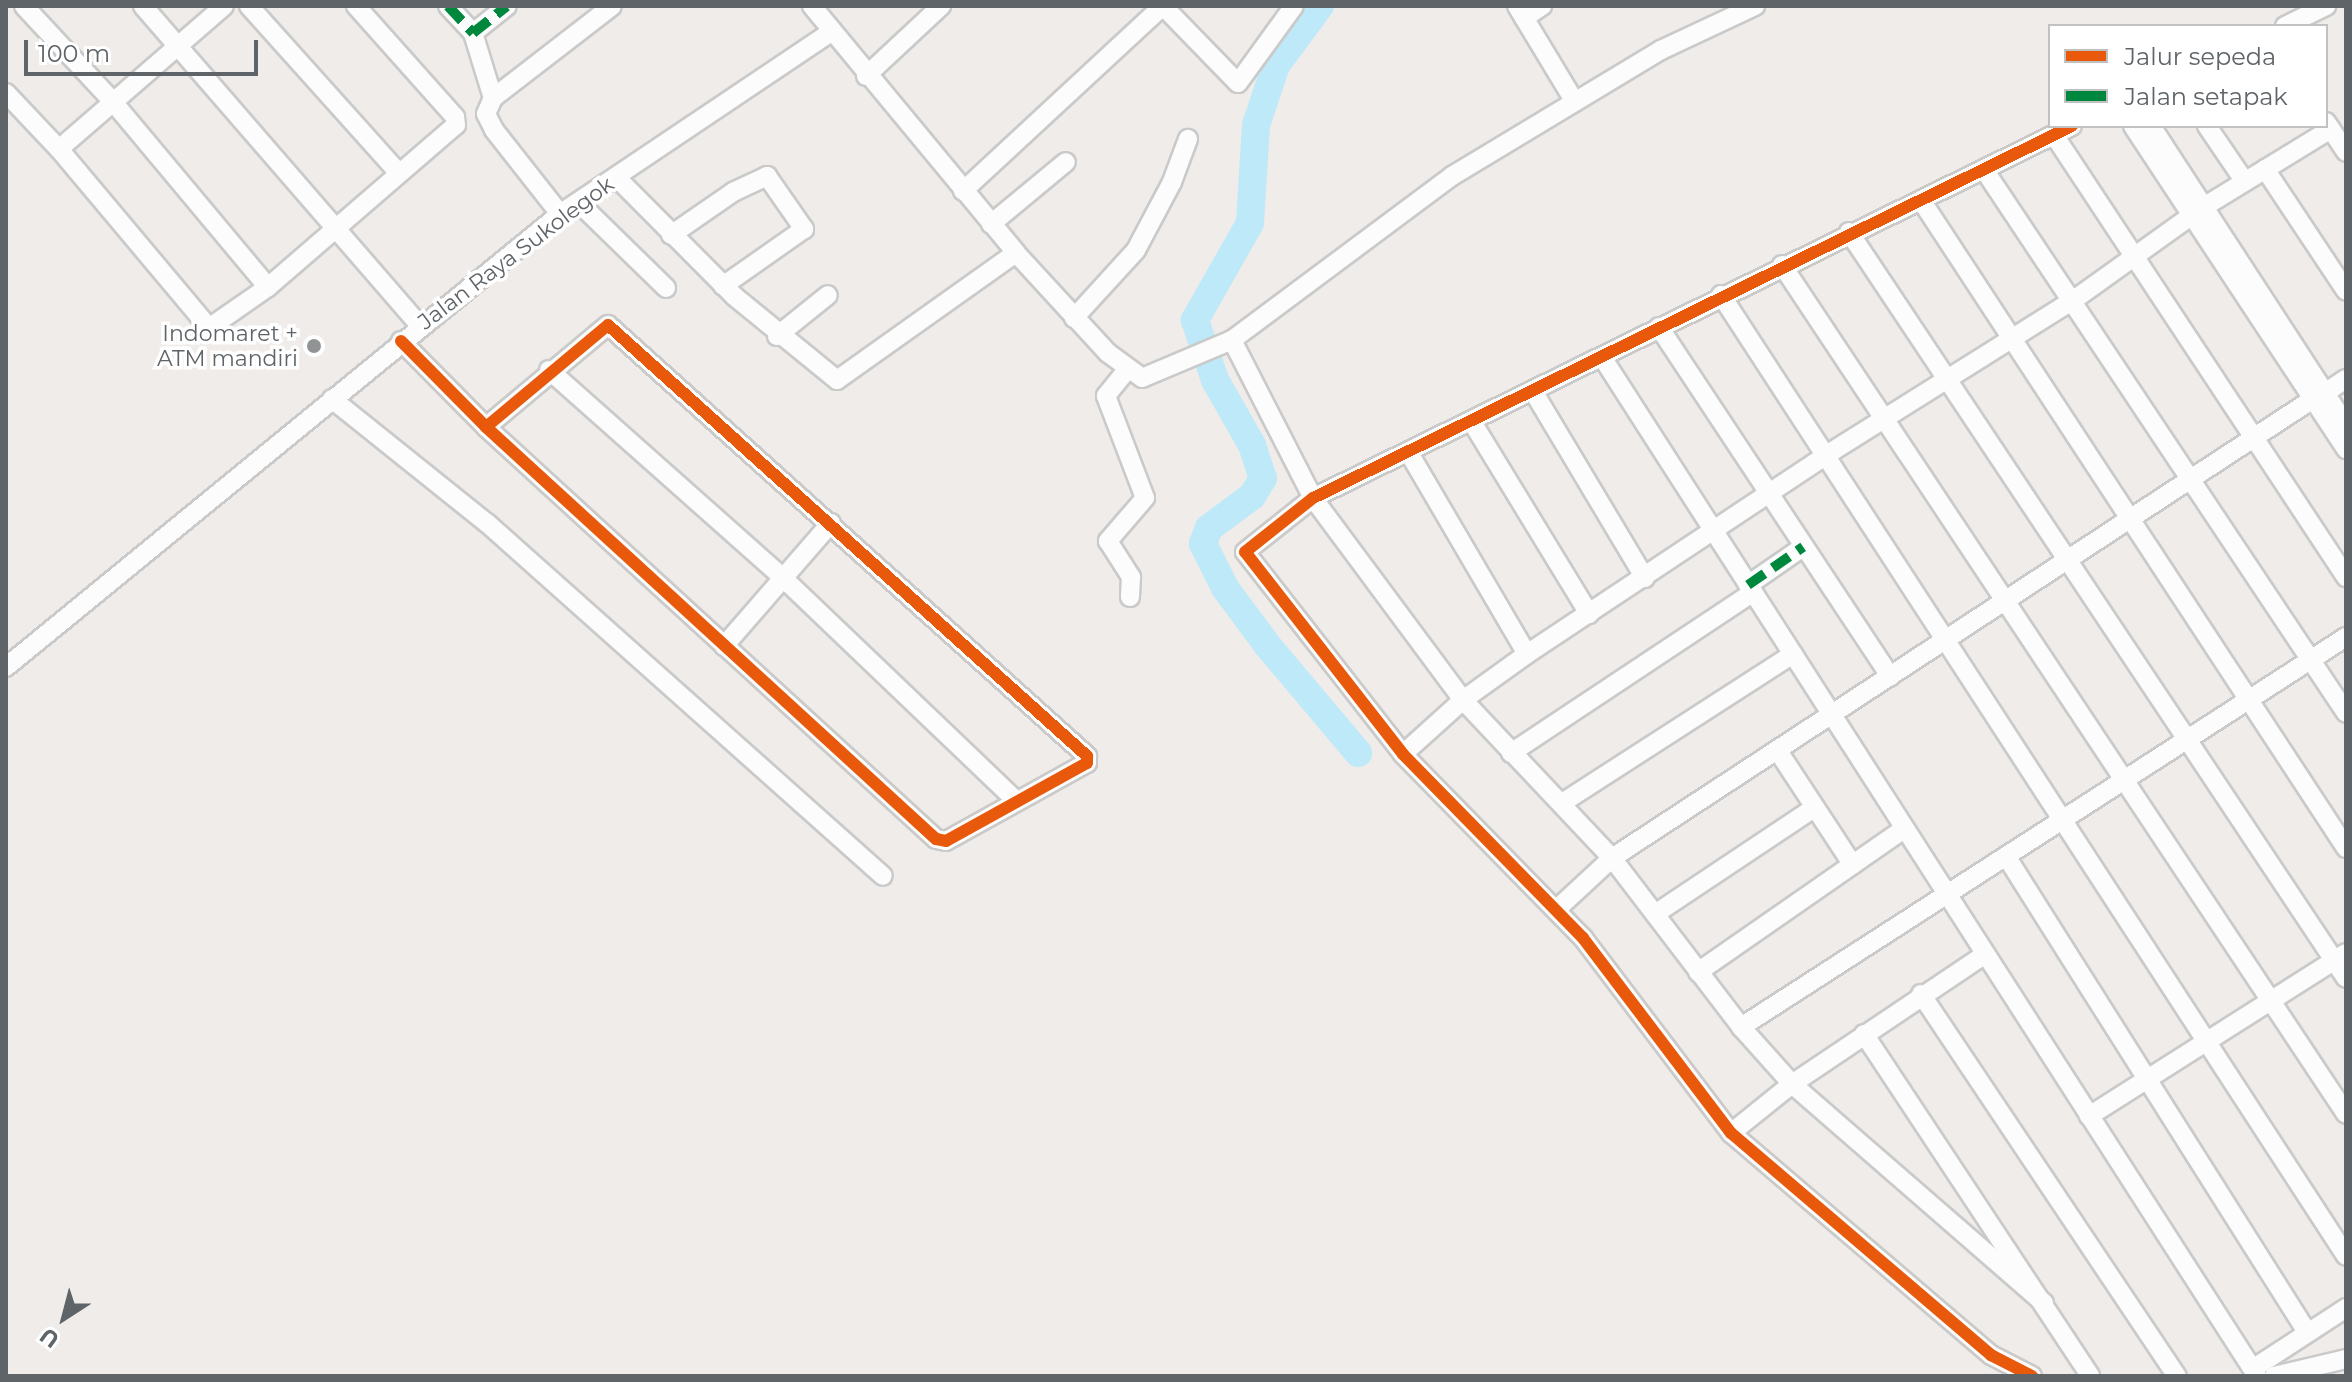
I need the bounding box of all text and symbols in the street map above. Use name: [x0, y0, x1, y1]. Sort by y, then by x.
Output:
scale bar: [28, 24, 262, 74]
legend: [2048, 24, 2328, 128]
text: 100 m: [38, 39, 110, 68]
text: Jalur sepeda: [2124, 42, 2276, 71]
text: Jalan setapak: [2124, 82, 2288, 111]
street label: Jalan Raya Sukolegok: [413, 171, 619, 335]
place label: Indomaret + ATM mandiri: [157, 320, 298, 372]
marker: Indomaret + ATM mandiri: [305, 337, 323, 355]
north arrow: [24, 1278, 104, 1358]
text: U: [35, 1322, 65, 1354]

